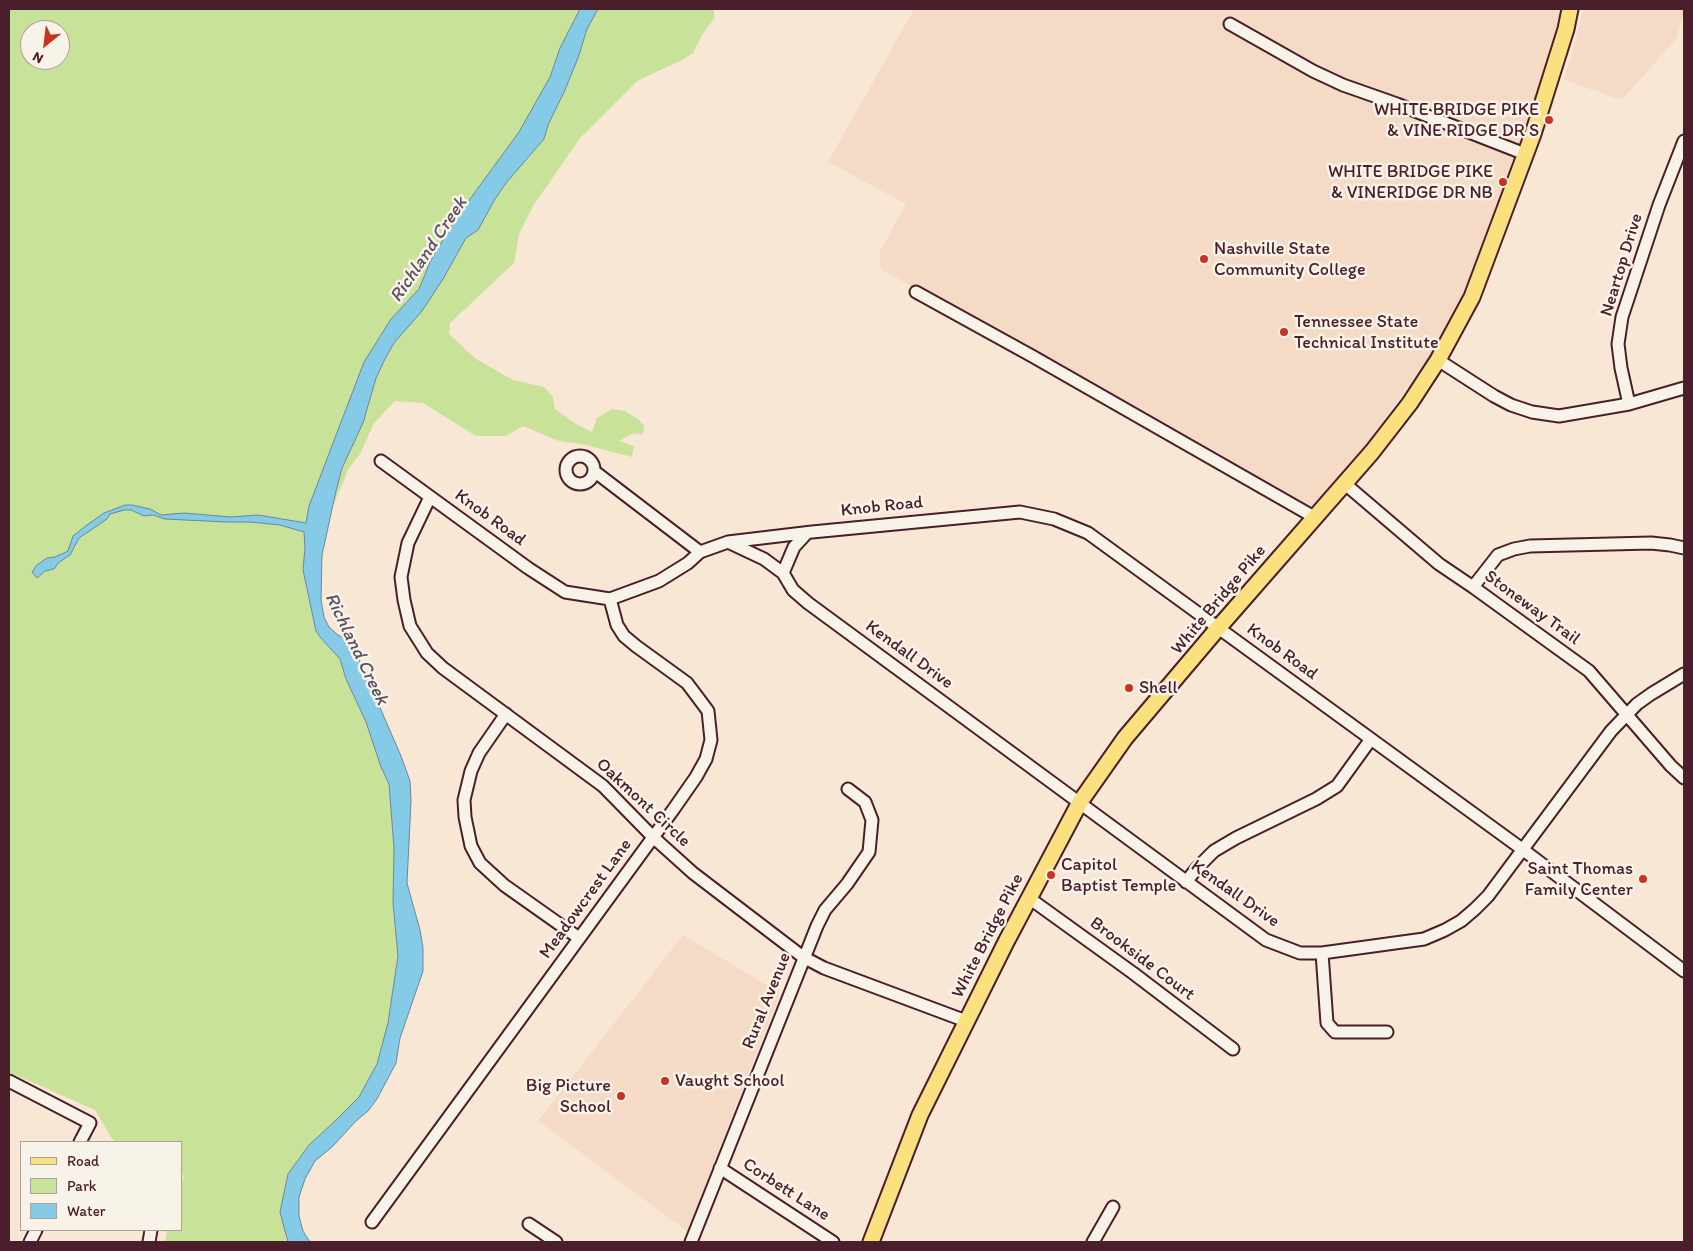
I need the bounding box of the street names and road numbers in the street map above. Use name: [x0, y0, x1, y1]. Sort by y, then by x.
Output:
street label: Neartop Drive: [1596, 211, 1648, 319]
street label: Knob Road: [450, 485, 530, 551]
street label: Knob Road: [840, 492, 924, 522]
street label: White Bridge Pike: [1167, 541, 1271, 659]
street label: Stoneway Trail: [1480, 566, 1584, 650]
street label: Kendall Drive: [861, 616, 957, 694]
street label: Knob Road: [1242, 619, 1322, 685]
street label: Oakmont Circle: [591, 754, 695, 852]
street label: Meadowcrest Lane: [535, 835, 637, 963]
street label: Kendall Drive: [1186, 855, 1284, 933]
street label: White Bridge Pike: [947, 870, 1029, 1002]
street label: Brookside Court: [1085, 912, 1199, 1006]
street label: Rural Avenue: [738, 950, 796, 1052]
street label: Corbett Lane: [738, 1154, 834, 1226]

